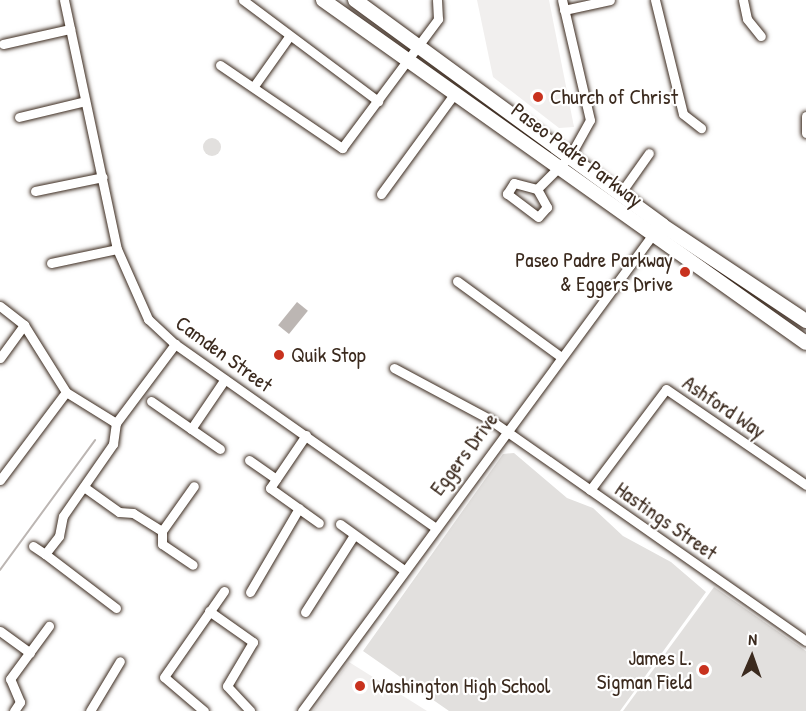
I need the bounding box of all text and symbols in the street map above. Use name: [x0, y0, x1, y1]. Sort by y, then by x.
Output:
place label: Church of Christ: [550, 84, 678, 110]
marker: Church of Christ: [531, 90, 545, 104]
street label: Paseo Padre Parkway: [506, 97, 648, 213]
place label: Paseo Padre Parkway & Eggers Drive: [515, 247, 673, 297]
marker: Paseo Padre Parkway & Eggers Drive: [678, 265, 692, 279]
street label: Camden Street: [171, 310, 277, 398]
place label: Quik Stop: [291, 342, 366, 368]
marker: Quik Stop: [272, 348, 286, 362]
street label: Ashford Way: [678, 370, 770, 444]
street label: Eggers Drive: [425, 408, 503, 500]
street label: Hastings Street: [610, 477, 722, 565]
north arrow: [722, 627, 782, 687]
text: N: [748, 628, 757, 650]
place label: James L. Sigman Field: [597, 645, 692, 695]
marker: James L. Sigman Field: [697, 663, 711, 677]
place label: Washington High School: [372, 673, 550, 699]
marker: Washington High School: [353, 679, 367, 693]

